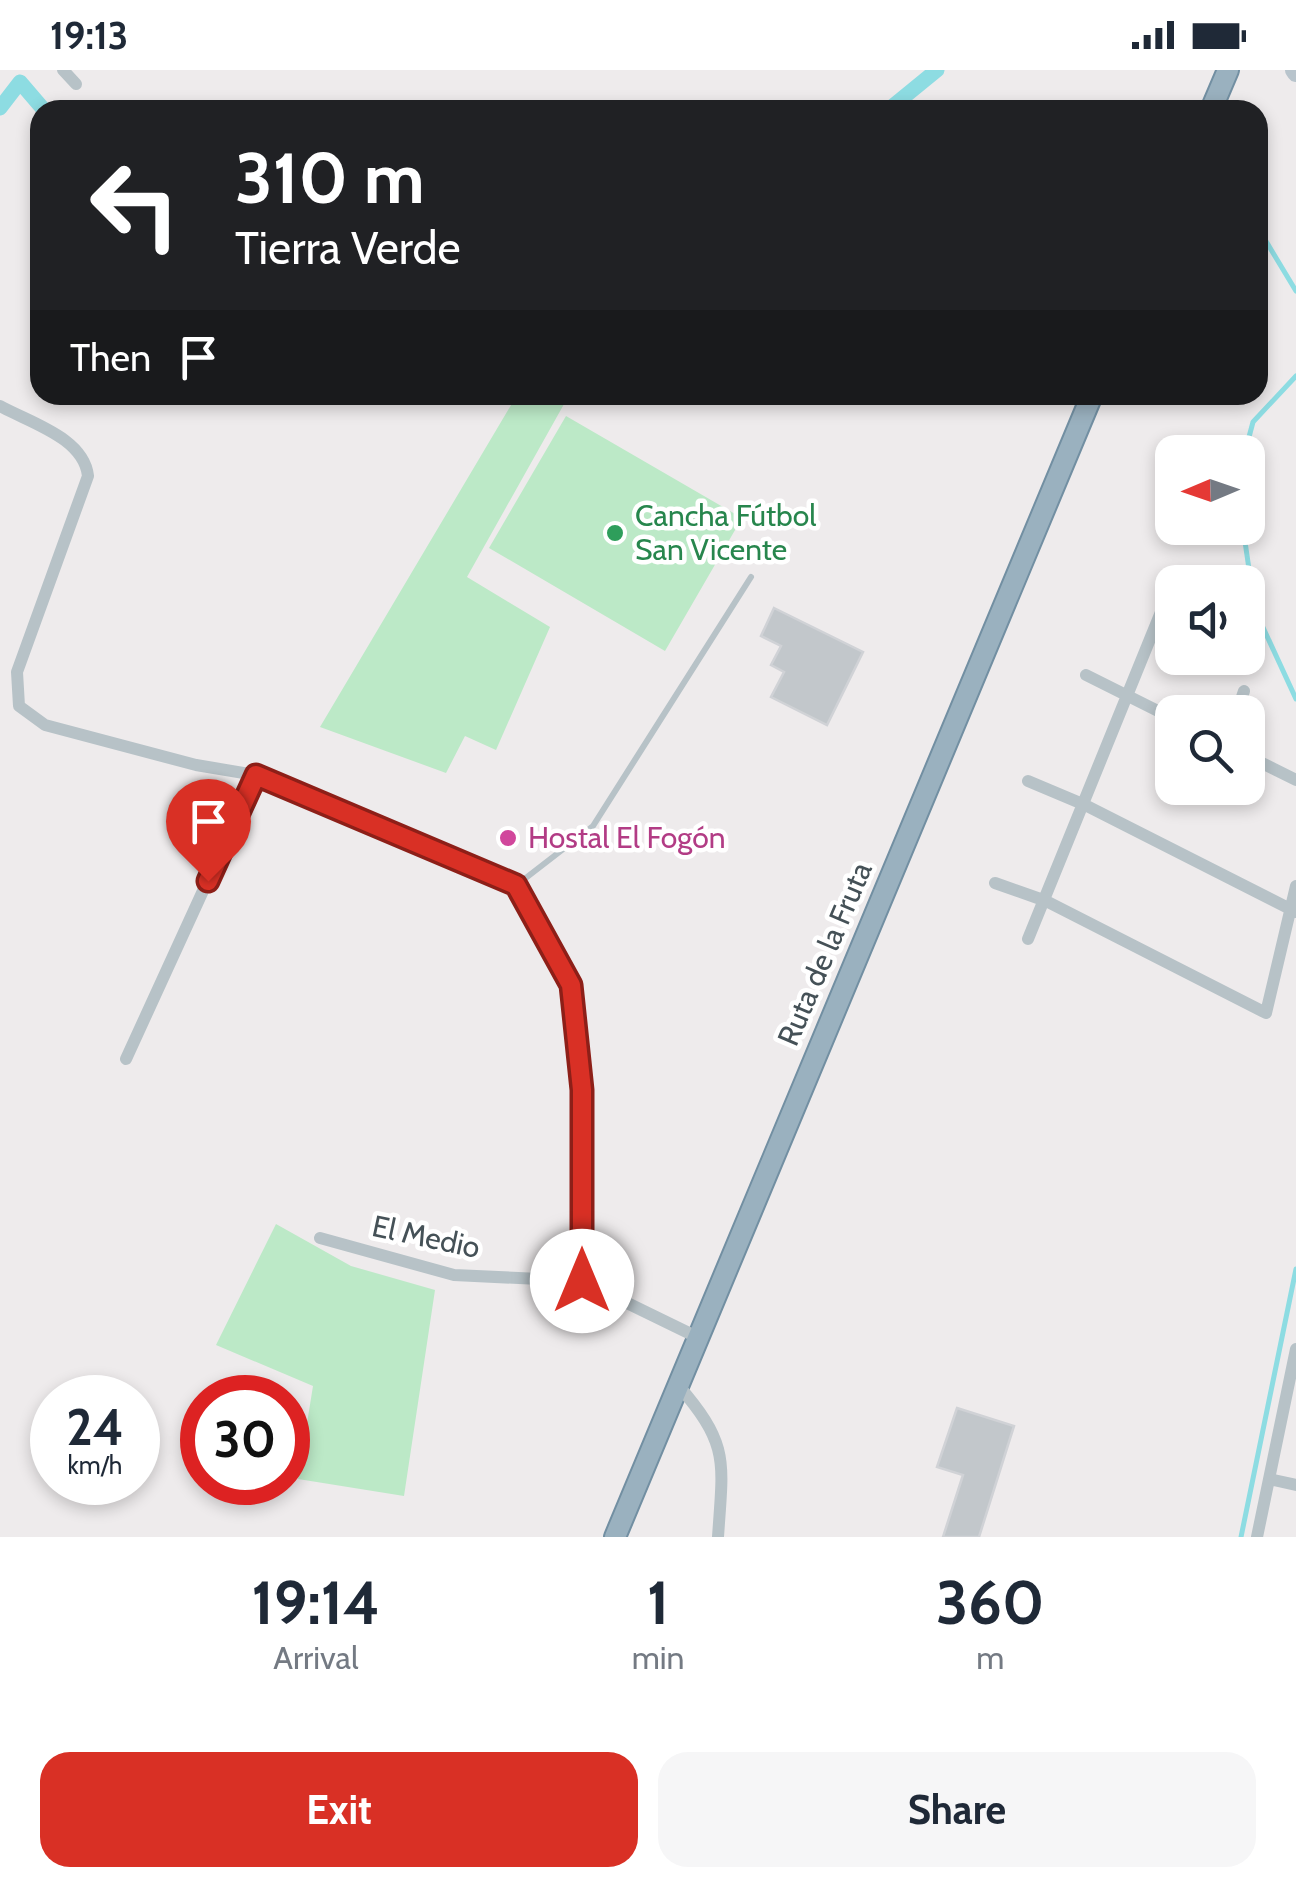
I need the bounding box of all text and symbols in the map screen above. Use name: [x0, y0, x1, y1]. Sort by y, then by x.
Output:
text: 19:13: [50, 12, 128, 59]
text: 310 m: [235, 135, 425, 221]
icon: left: [70, 140, 200, 270]
text: Tierra Verde: [235, 221, 460, 275]
icon: arrive: [171, 330, 226, 385]
text: Then: [70, 334, 151, 381]
north arrow: [1155, 435, 1265, 545]
map controls: [1155, 435, 1265, 805]
place label: Cancha Fútbol San Vicente: [635, 497, 816, 568]
marker: Cancha Fútbol San Vicente: [604, 522, 626, 544]
button: sound: [1155, 565, 1265, 675]
button: search: [1155, 695, 1265, 805]
pin: [166, 779, 251, 882]
icon: arrive: [181, 794, 236, 849]
place label: Hostal El Fogón: [528, 819, 726, 856]
marker: Hostal El Fogón: [497, 827, 519, 849]
street label: Ruta de la Fruta: [769, 856, 880, 1051]
street label: El Medio: [369, 1207, 483, 1266]
position arrow: [530, 1229, 634, 1333]
speed limit sign: 30: [180, 1375, 310, 1505]
text: 24: [66, 1397, 124, 1458]
text: km/h: [68, 1450, 122, 1480]
text: 19:14: [252, 1566, 380, 1639]
text: 1: [647, 1566, 669, 1639]
text: 360: [936, 1566, 1044, 1639]
text: Arrival: [273, 1638, 358, 1677]
text: min: [632, 1638, 684, 1677]
text: m: [976, 1638, 1004, 1677]
button: Exit: [40, 1752, 638, 1867]
button: Share: [658, 1752, 1256, 1867]

